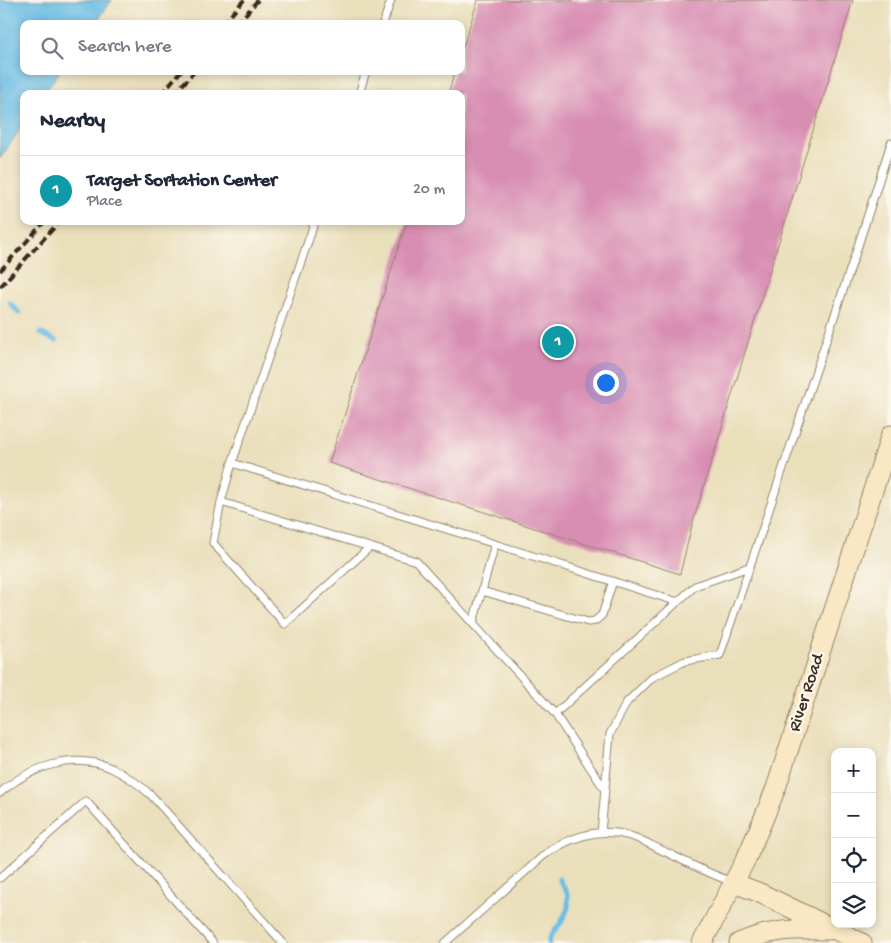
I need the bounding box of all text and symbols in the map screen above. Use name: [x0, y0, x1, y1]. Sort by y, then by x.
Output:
search box: [20, 20, 465, 75]
icon: search: [38, 34, 66, 62]
text: Search here: [78, 36, 172, 59]
text: Nearby: [40, 110, 105, 135]
text: Target Sortation Center: [87, 170, 277, 193]
text: 1: [53, 181, 59, 200]
text: 20 m: [413, 181, 445, 200]
text: Place: [87, 193, 122, 212]
pin: 1: [542, 323, 574, 361]
your location: [593, 370, 619, 396]
street label: River Road: [785, 650, 830, 735]
map controls: [831, 748, 876, 928]
button: +: [831, 748, 876, 793]
button: −: [831, 793, 876, 838]
button: locate: [831, 838, 876, 883]
button: layers: [831, 883, 876, 928]

